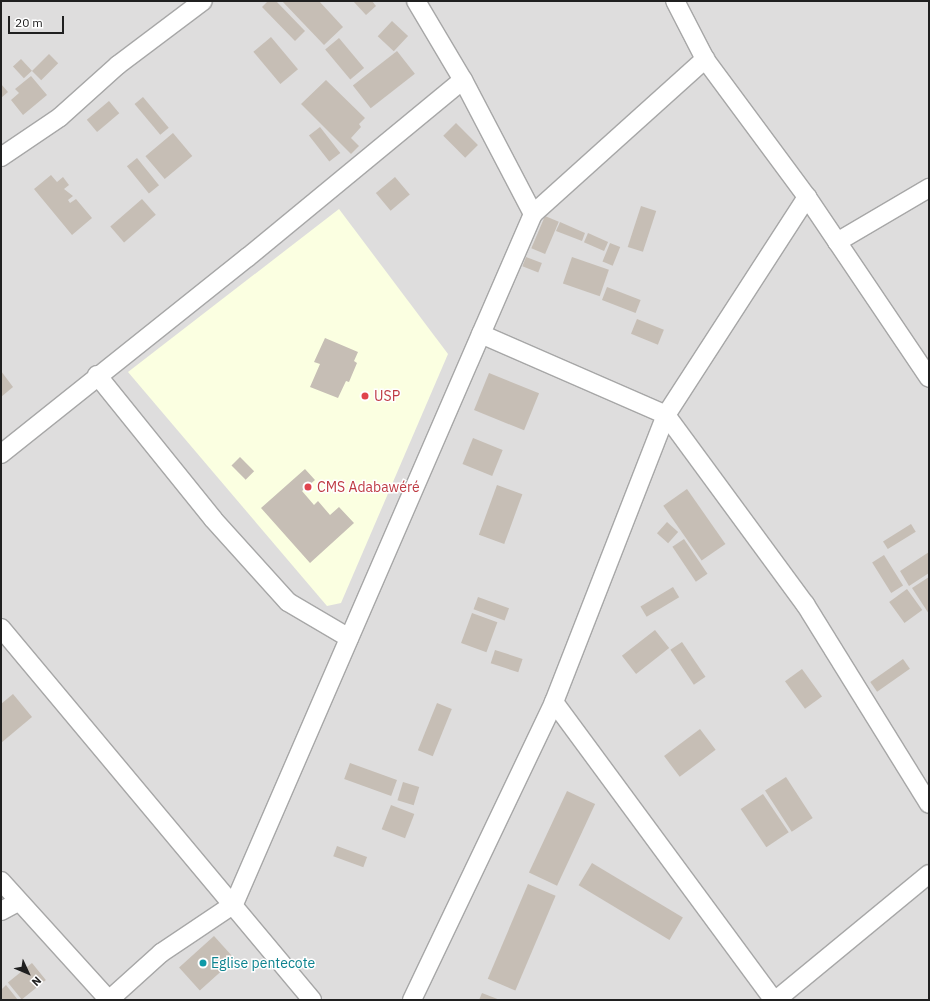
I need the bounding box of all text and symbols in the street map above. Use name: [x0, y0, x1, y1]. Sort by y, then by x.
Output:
scale bar: [10, 8, 66, 34]
text: 20 m: [15, 15, 43, 30]
place label: USP: [374, 388, 400, 404]
marker: USP: [359, 390, 371, 402]
place label: CMS Adabawéré: [317, 479, 420, 495]
marker: CMS Adabawéré: [302, 481, 314, 493]
north arrow: [8, 953, 48, 993]
place label: Eglise pentecote: [211, 955, 315, 971]
marker: Eglise pentecote: [198, 958, 208, 968]
text: N: [29, 974, 44, 989]

